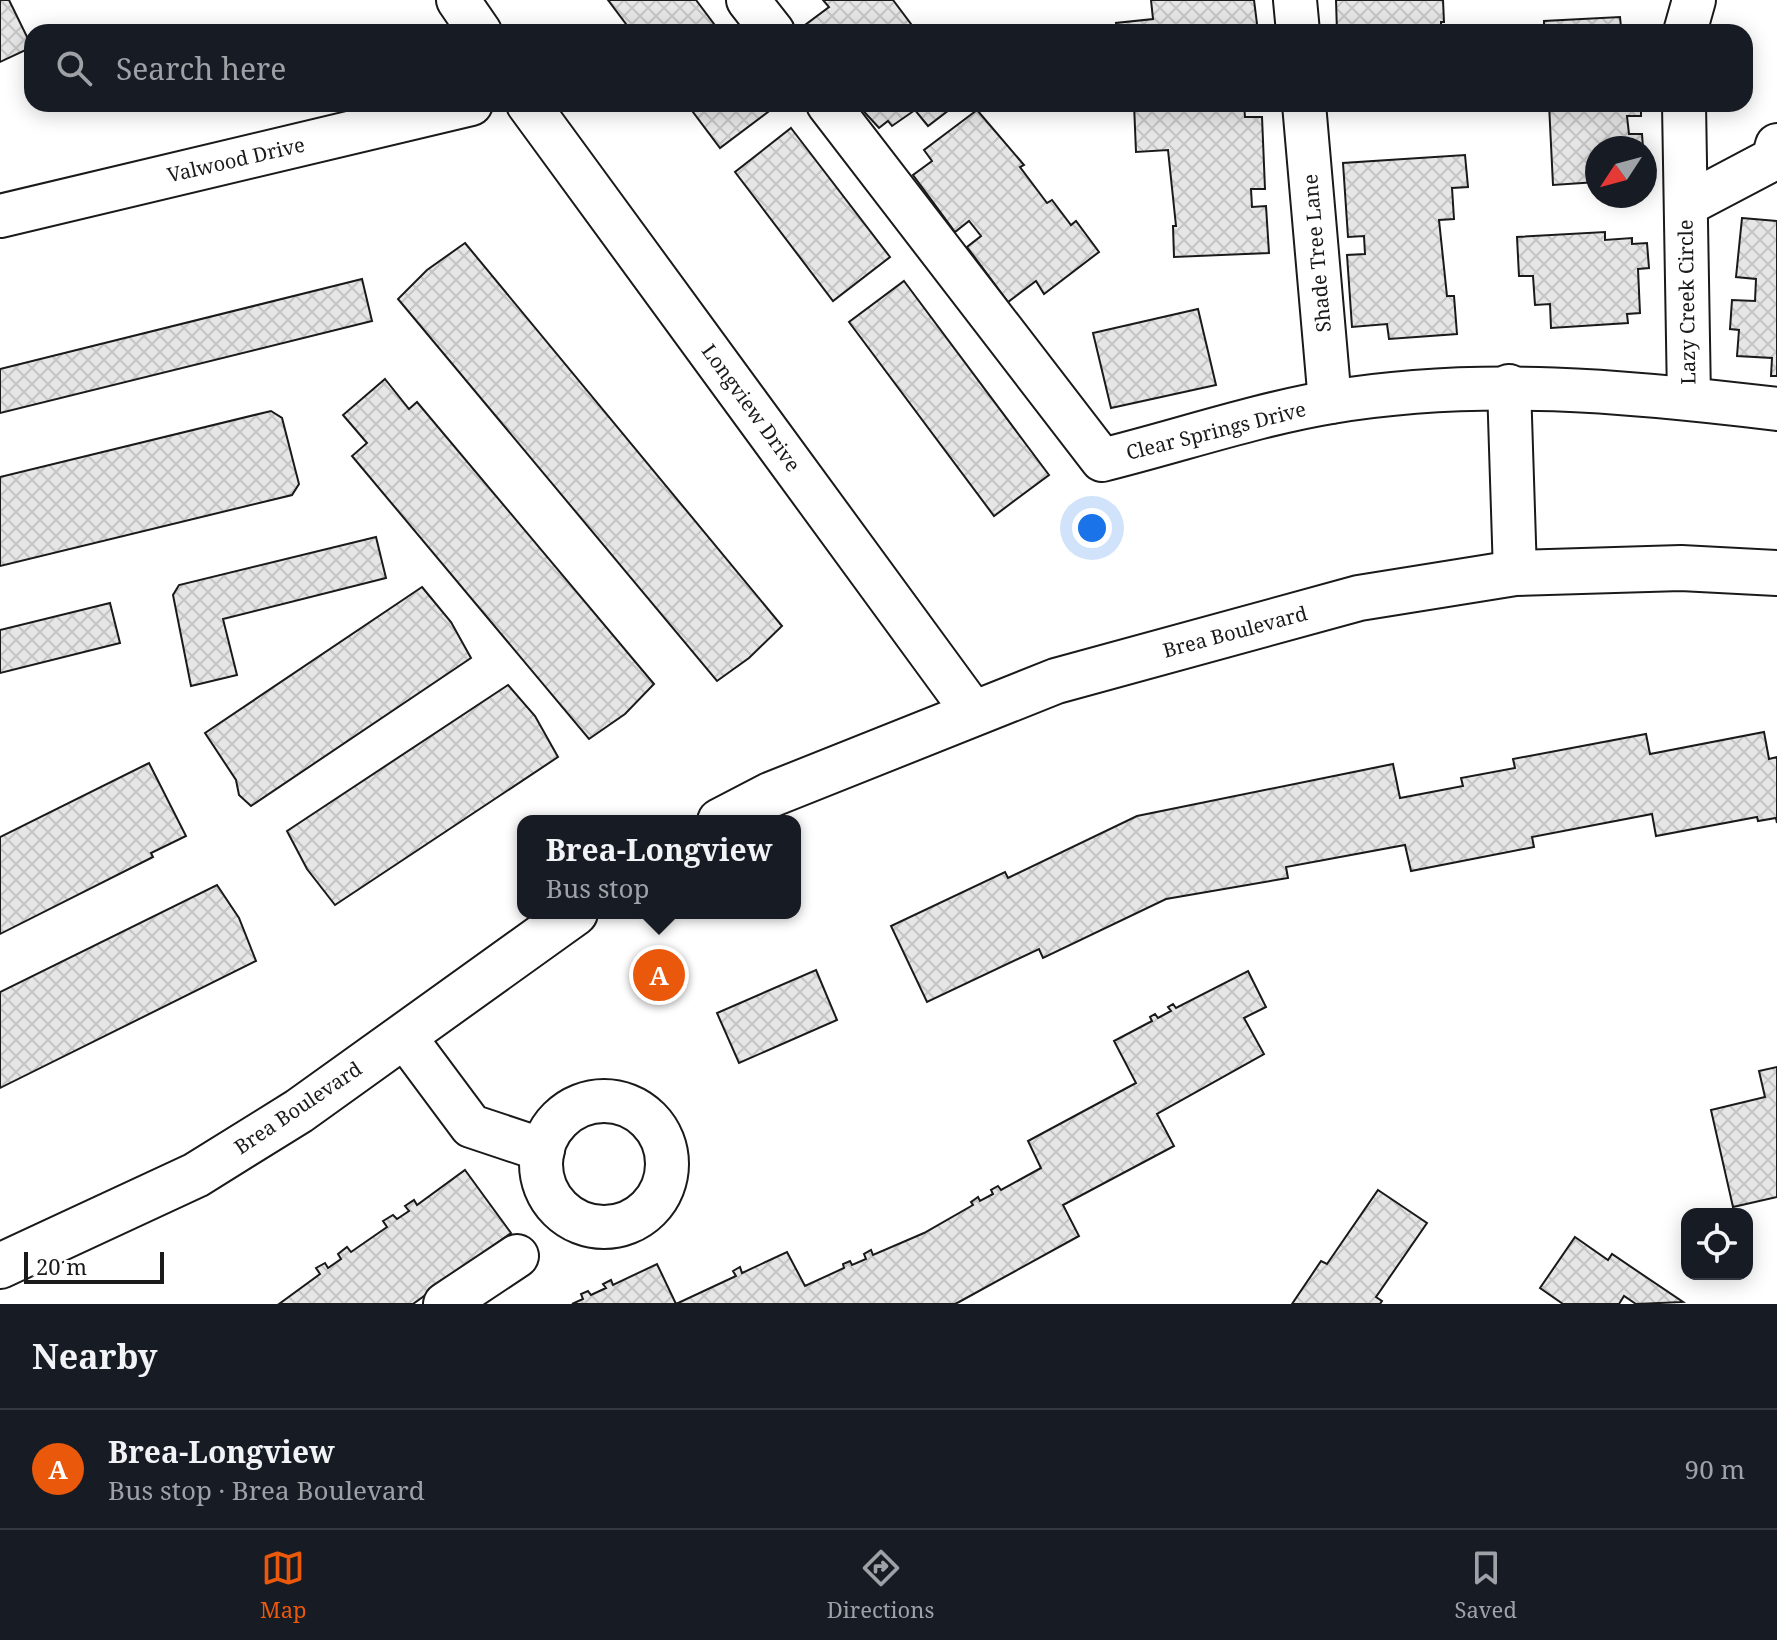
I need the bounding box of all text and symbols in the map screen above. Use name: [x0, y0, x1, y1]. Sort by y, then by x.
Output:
search box: [24, 24, 1753, 112]
icon: search: [52, 46, 96, 90]
text: Search here: [116, 48, 286, 89]
street label: Valwood Drive: [165, 131, 307, 188]
north arrow: [1585, 136, 1657, 208]
street label: Shade Tree Lane: [1296, 173, 1337, 333]
street label: Lazy Creek Circle: [1672, 219, 1701, 385]
street label: Longview Drive: [696, 339, 807, 477]
street label: Clear Springs Drive: [1123, 395, 1309, 466]
your location: [1072, 508, 1112, 548]
street label: Brea Boulevard: [1160, 599, 1310, 664]
popup: [517, 815, 801, 919]
text: Brea-Longview: [546, 829, 772, 870]
text: Bus stop: [546, 870, 649, 906]
pin: A: [633, 945, 685, 1005]
street label: Brea Boulevard: [229, 1055, 367, 1160]
map controls: [1681, 1208, 1753, 1280]
button: locate: [1681, 1208, 1753, 1280]
scale bar: [24, 1248, 164, 1284]
text: 20 m: [36, 1251, 87, 1281]
text: Nearby: [32, 1333, 158, 1379]
text: Brea-Longview: [108, 1431, 335, 1472]
text: A: [48, 1451, 68, 1487]
text: 90 m: [1685, 1451, 1745, 1487]
text: Bus stop · Brea Boulevard: [108, 1472, 425, 1508]
tab: Map: [260, 1546, 307, 1624]
tab: Directions: [827, 1546, 934, 1624]
tab: Saved: [1455, 1546, 1517, 1624]

